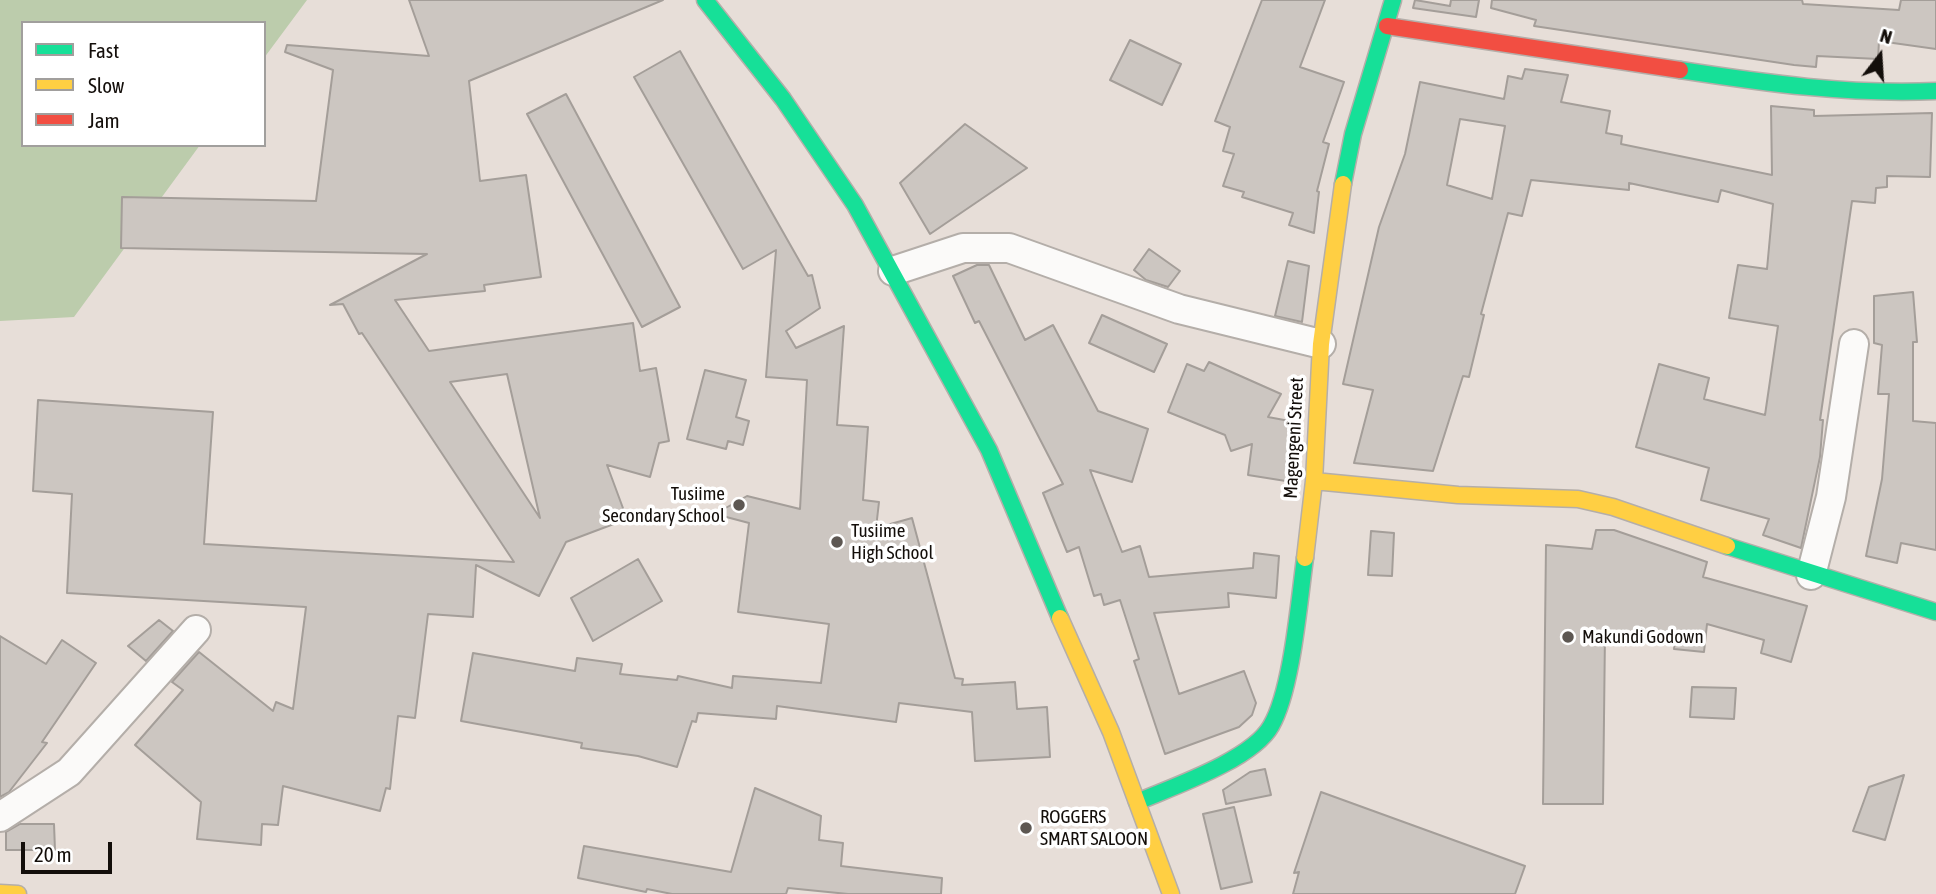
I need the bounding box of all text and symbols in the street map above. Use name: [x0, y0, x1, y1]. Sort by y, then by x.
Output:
legend: [21, 21, 266, 147]
north arrow: [1845, 21, 1915, 91]
text: N: [1878, 24, 1895, 48]
text: Fast: [88, 38, 119, 62]
text: Slow: [88, 73, 124, 97]
text: Jam: [88, 108, 120, 132]
street label: Magengeni Street: [1279, 377, 1309, 499]
place label: Tusiime Secondary School: [602, 483, 725, 527]
marker: Tusiime Secondary School: [731, 497, 747, 513]
place label: Tusiime High School: [851, 520, 934, 564]
marker: Tusiime High School: [829, 534, 845, 550]
place label: Makundi Godown: [1582, 626, 1704, 648]
marker: Makundi Godown: [1560, 629, 1576, 645]
place label: ROGGERS SMART SALOON: [1040, 806, 1148, 850]
marker: ROGGERS SMART SALOON: [1018, 820, 1034, 836]
scale bar: [24, 828, 116, 872]
text: 20 m: [34, 842, 72, 866]

